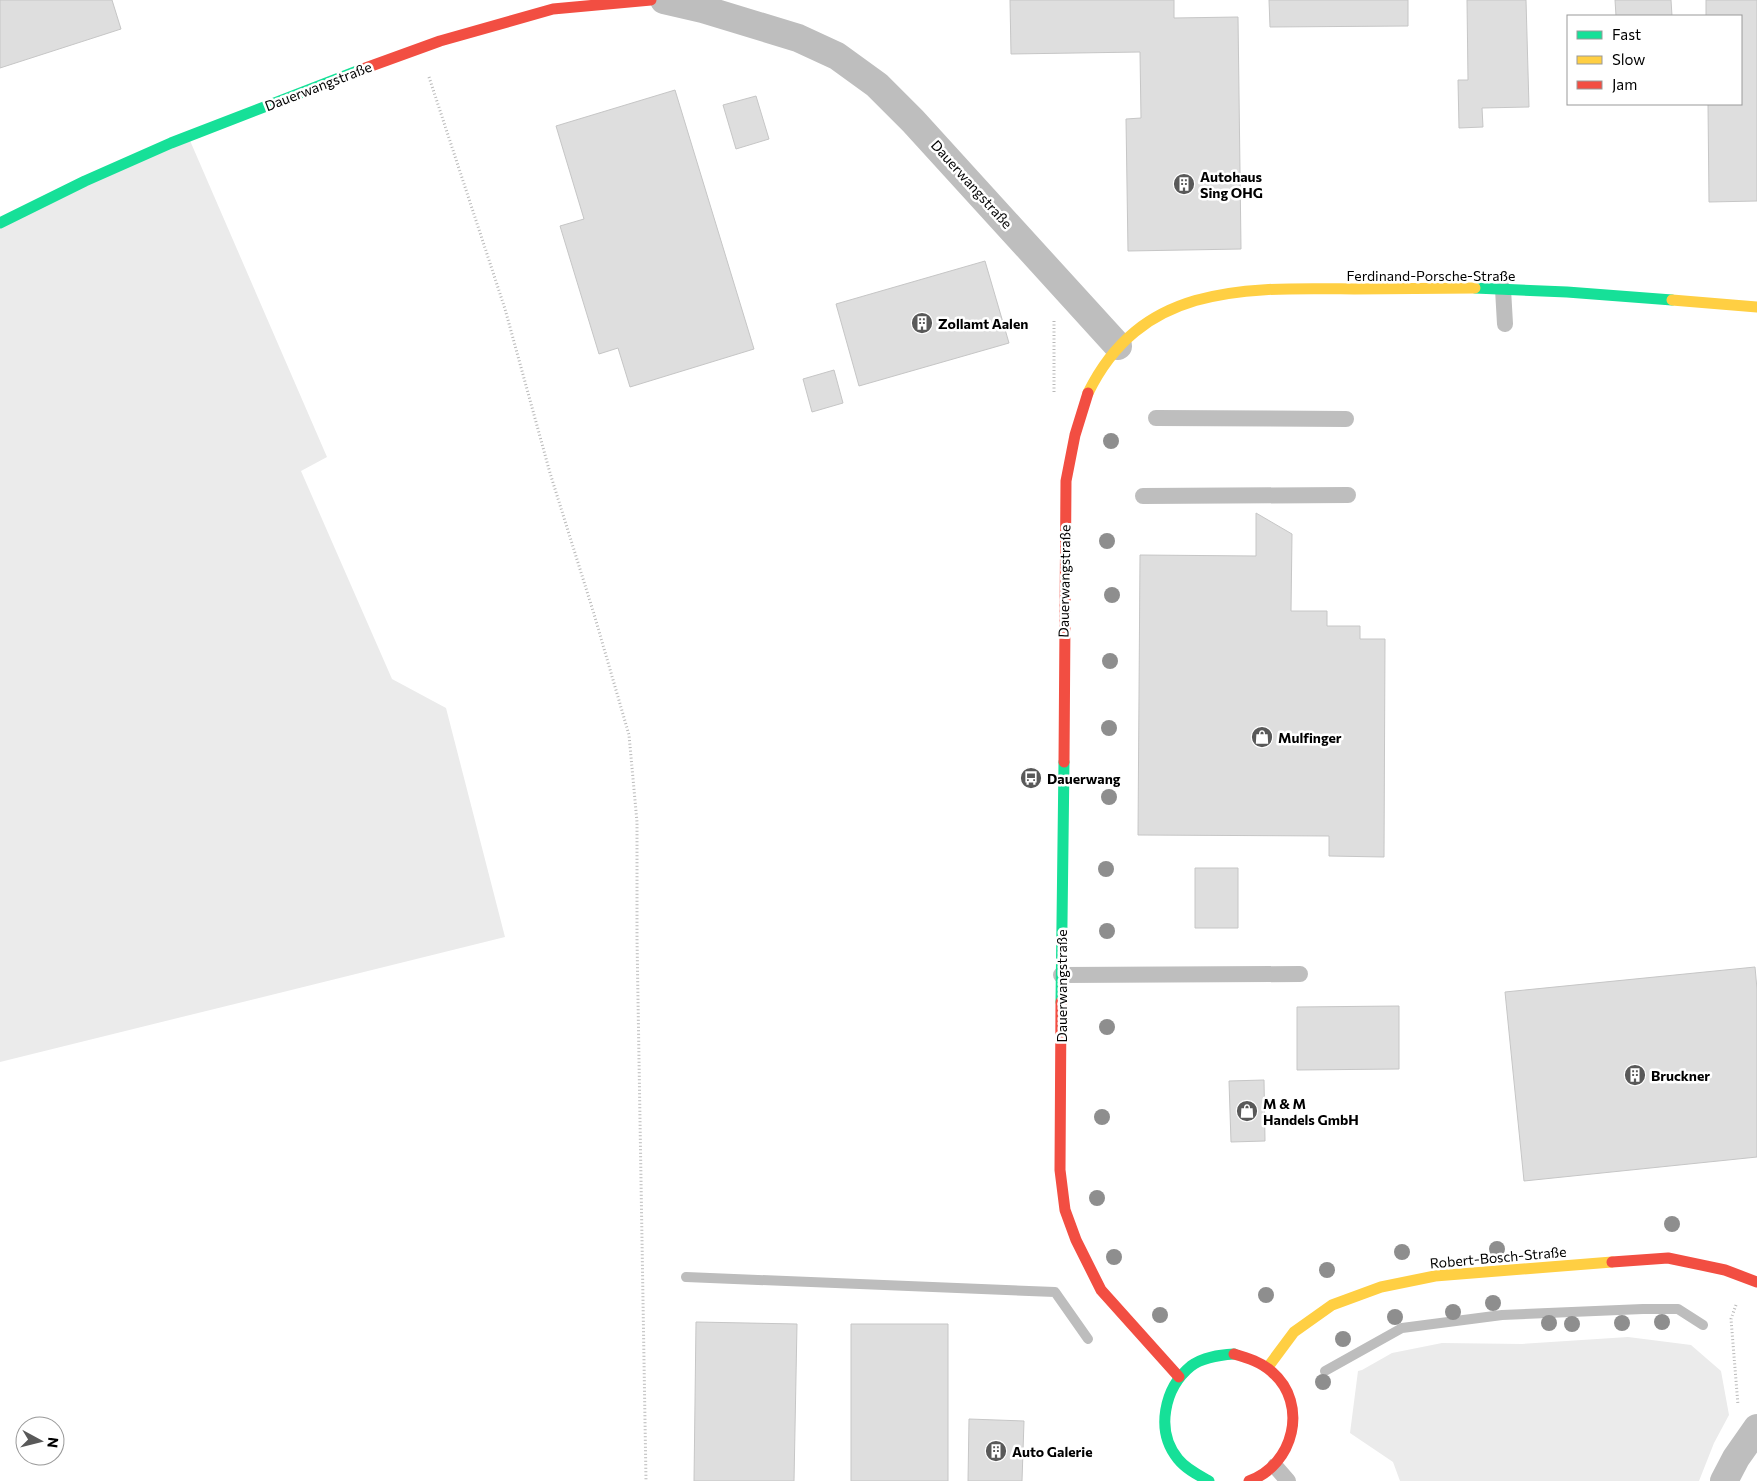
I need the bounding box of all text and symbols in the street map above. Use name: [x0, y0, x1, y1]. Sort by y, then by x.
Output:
legend: [1567, 15, 1742, 105]
text: Fast: [1612, 25, 1641, 43]
text: Slow: [1612, 50, 1645, 68]
street label: Dauerwangstraße: [262, 58, 374, 114]
text: Jam: [1612, 75, 1637, 93]
street label: Dauerwangstraße: [928, 136, 1016, 232]
place label: Autohaus Sing OHG: [1200, 168, 1263, 201]
building icon: Autohaus Sing OHG: [1172, 172, 1196, 196]
street label: Ferdinand-Porsche-Straße: [1347, 267, 1515, 284]
building icon: Zollamt Aalen: [910, 311, 934, 335]
place label: Zollamt Aalen: [938, 315, 1028, 332]
street label: Dauerwangstraße: [1055, 524, 1073, 638]
shop icon: Mulfinger: [1250, 725, 1274, 749]
place label: Mulfinger: [1278, 729, 1342, 746]
bus stop icon: Dauerwang: [1019, 766, 1043, 790]
place label: Dauerwang: [1047, 770, 1121, 787]
street label: Dauerwangstraße: [1053, 929, 1070, 1043]
building icon: Bruckner: [1623, 1063, 1647, 1087]
place label: Bruckner: [1651, 1067, 1710, 1084]
place label: M & M Handels GmbH: [1263, 1095, 1359, 1128]
shop icon: M & M Handels GmbH: [1235, 1099, 1259, 1123]
street label: Robert-Bosch-Straße: [1429, 1243, 1567, 1271]
north arrow: [15, 1416, 65, 1466]
text: N: [44, 1436, 62, 1449]
building icon: Auto Galerie: [984, 1439, 1008, 1463]
place label: Auto Galerie: [1012, 1443, 1093, 1460]

